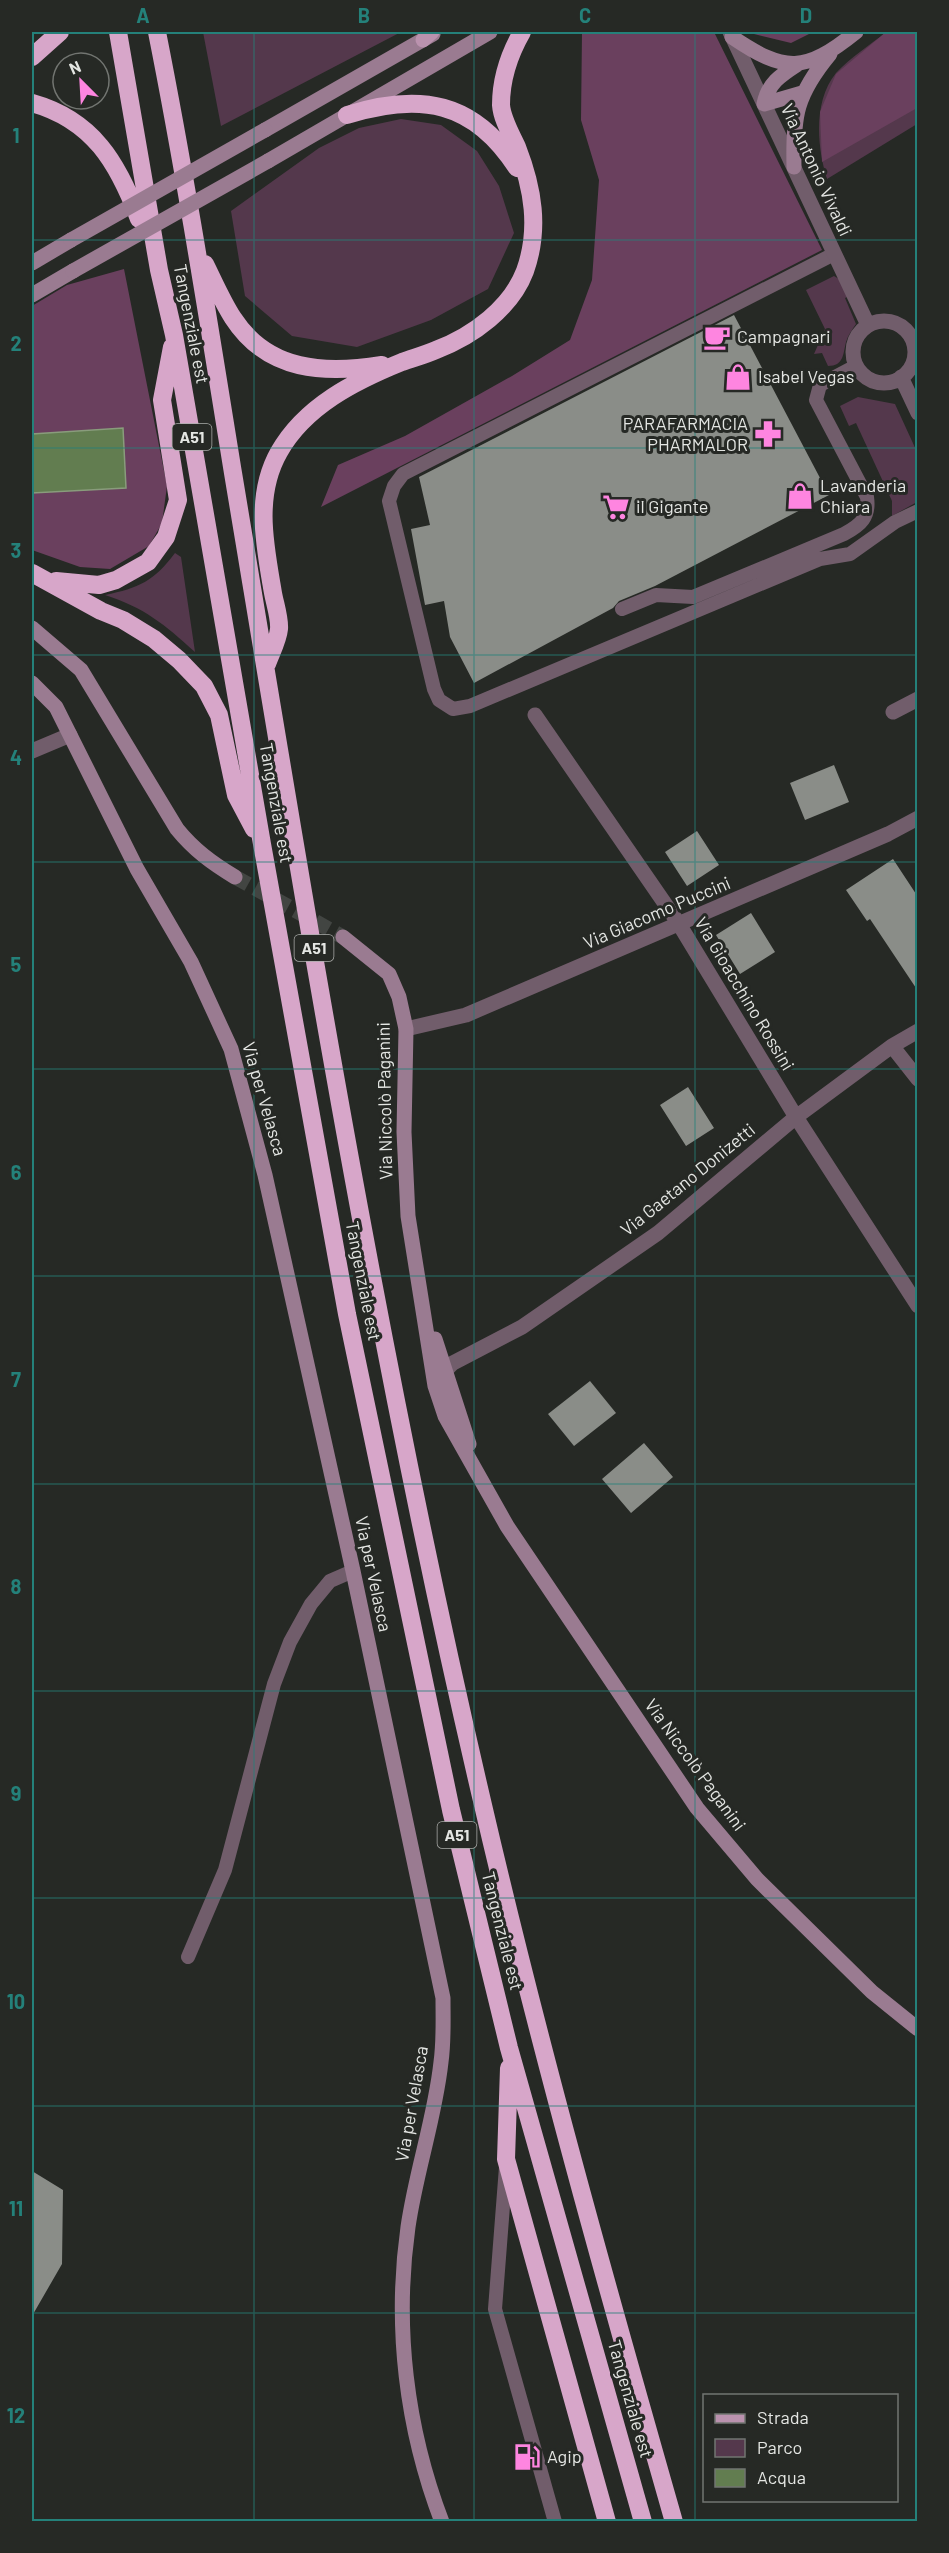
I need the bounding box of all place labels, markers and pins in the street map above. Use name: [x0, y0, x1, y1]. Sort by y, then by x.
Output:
cafe icon: Campagnari: [702, 322, 732, 352]
place label: Campagnari: [737, 325, 831, 347]
shop icon: Isabel Vegas: [723, 362, 753, 392]
place label: Isabel Vegas: [758, 365, 854, 387]
place label: PARAFARMACIA PHARMALOR: [623, 412, 748, 455]
pharmacy icon: PARAFARMACIA PHARMALOR: [753, 419, 783, 449]
place label: Lavanderia Chiara: [820, 474, 906, 517]
shop icon: Lavanderia Chiara: [785, 481, 815, 511]
supermarket icon: il Gigante: [601, 492, 631, 522]
place label: il Gigante: [636, 495, 708, 517]
fuel station icon: Agip: [512, 2442, 542, 2472]
place label: Agip: [547, 2445, 582, 2467]

